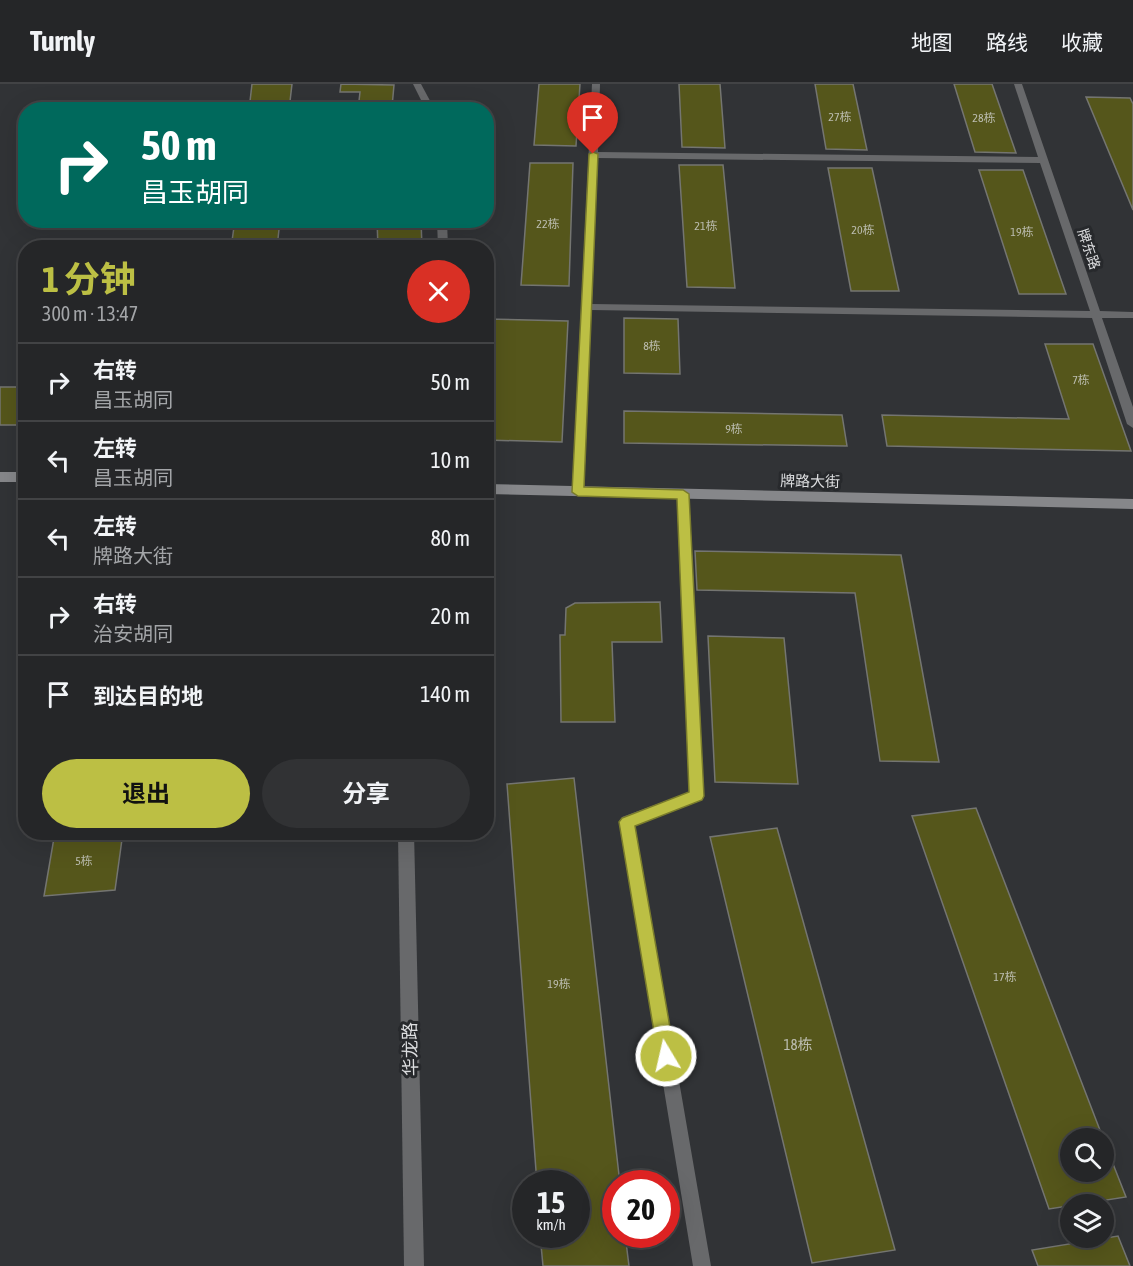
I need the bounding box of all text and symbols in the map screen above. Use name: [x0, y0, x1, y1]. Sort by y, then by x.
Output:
text: Turnly: [30, 25, 95, 57]
text: 地图: [911, 30, 953, 54]
text: 路线: [986, 30, 1028, 54]
text: 收藏: [1061, 30, 1103, 54]
pin: [567, 92, 618, 154]
icon: arrive: [576, 101, 609, 134]
house number: 27栋: [828, 110, 852, 124]
house number: 28栋: [972, 111, 996, 125]
text: 50 m: [141, 121, 216, 169]
icon: right: [42, 126, 120, 204]
text: 昌玉胡同: [141, 177, 249, 208]
house number: 22栋: [536, 217, 560, 231]
house number: 21栋: [694, 219, 718, 233]
house number: 20栋: [851, 223, 875, 237]
house number: 19栋: [1010, 225, 1034, 239]
street label: 牌东路: [1075, 227, 1103, 271]
text: 1 分钟: [42, 258, 136, 300]
button: close: [407, 260, 470, 323]
text: 300 m · 13:47: [42, 302, 138, 325]
house number: 8栋: [643, 339, 661, 353]
text: 右转: [93, 357, 137, 383]
icon: right: [42, 366, 75, 399]
text: 50 m: [430, 369, 470, 395]
house number: 7栋: [1072, 373, 1090, 387]
text: 昌玉胡同: [93, 388, 173, 411]
house number: 9栋: [725, 422, 743, 436]
text: 左转: [93, 435, 137, 461]
icon: left: [42, 444, 75, 477]
text: 10 m: [430, 447, 470, 473]
text: 昌玉胡同: [93, 466, 173, 489]
street label: 牌路大街: [780, 472, 840, 490]
text: 左转: [93, 513, 137, 539]
icon: left: [42, 522, 75, 555]
text: 80 m: [430, 525, 470, 551]
text: 牌路大街: [93, 544, 173, 567]
text: 右转: [93, 591, 137, 617]
icon: right: [42, 600, 75, 633]
text: 20 m: [430, 603, 470, 629]
text: 治安胡同: [93, 622, 173, 645]
icon: arrive: [42, 678, 75, 711]
text: 140 m: [420, 681, 470, 707]
text: 到达目的地: [93, 683, 203, 709]
button: 退出: [42, 759, 250, 828]
button: 分享: [262, 759, 470, 828]
house number: 5栋: [75, 854, 93, 868]
house number: 17栋: [993, 970, 1017, 984]
house number: 19栋: [547, 977, 571, 991]
street label: 华龙路: [399, 1022, 421, 1076]
position arrow: [634, 1024, 698, 1088]
house number: 18栋: [783, 1036, 813, 1053]
map controls: [1060, 1128, 1114, 1248]
button: search: [1060, 1128, 1114, 1182]
speed limit sign: 20: [602, 1170, 680, 1248]
text: 15: [537, 1185, 565, 1219]
button: layers: [1060, 1194, 1114, 1248]
text: km/h: [536, 1216, 566, 1233]

